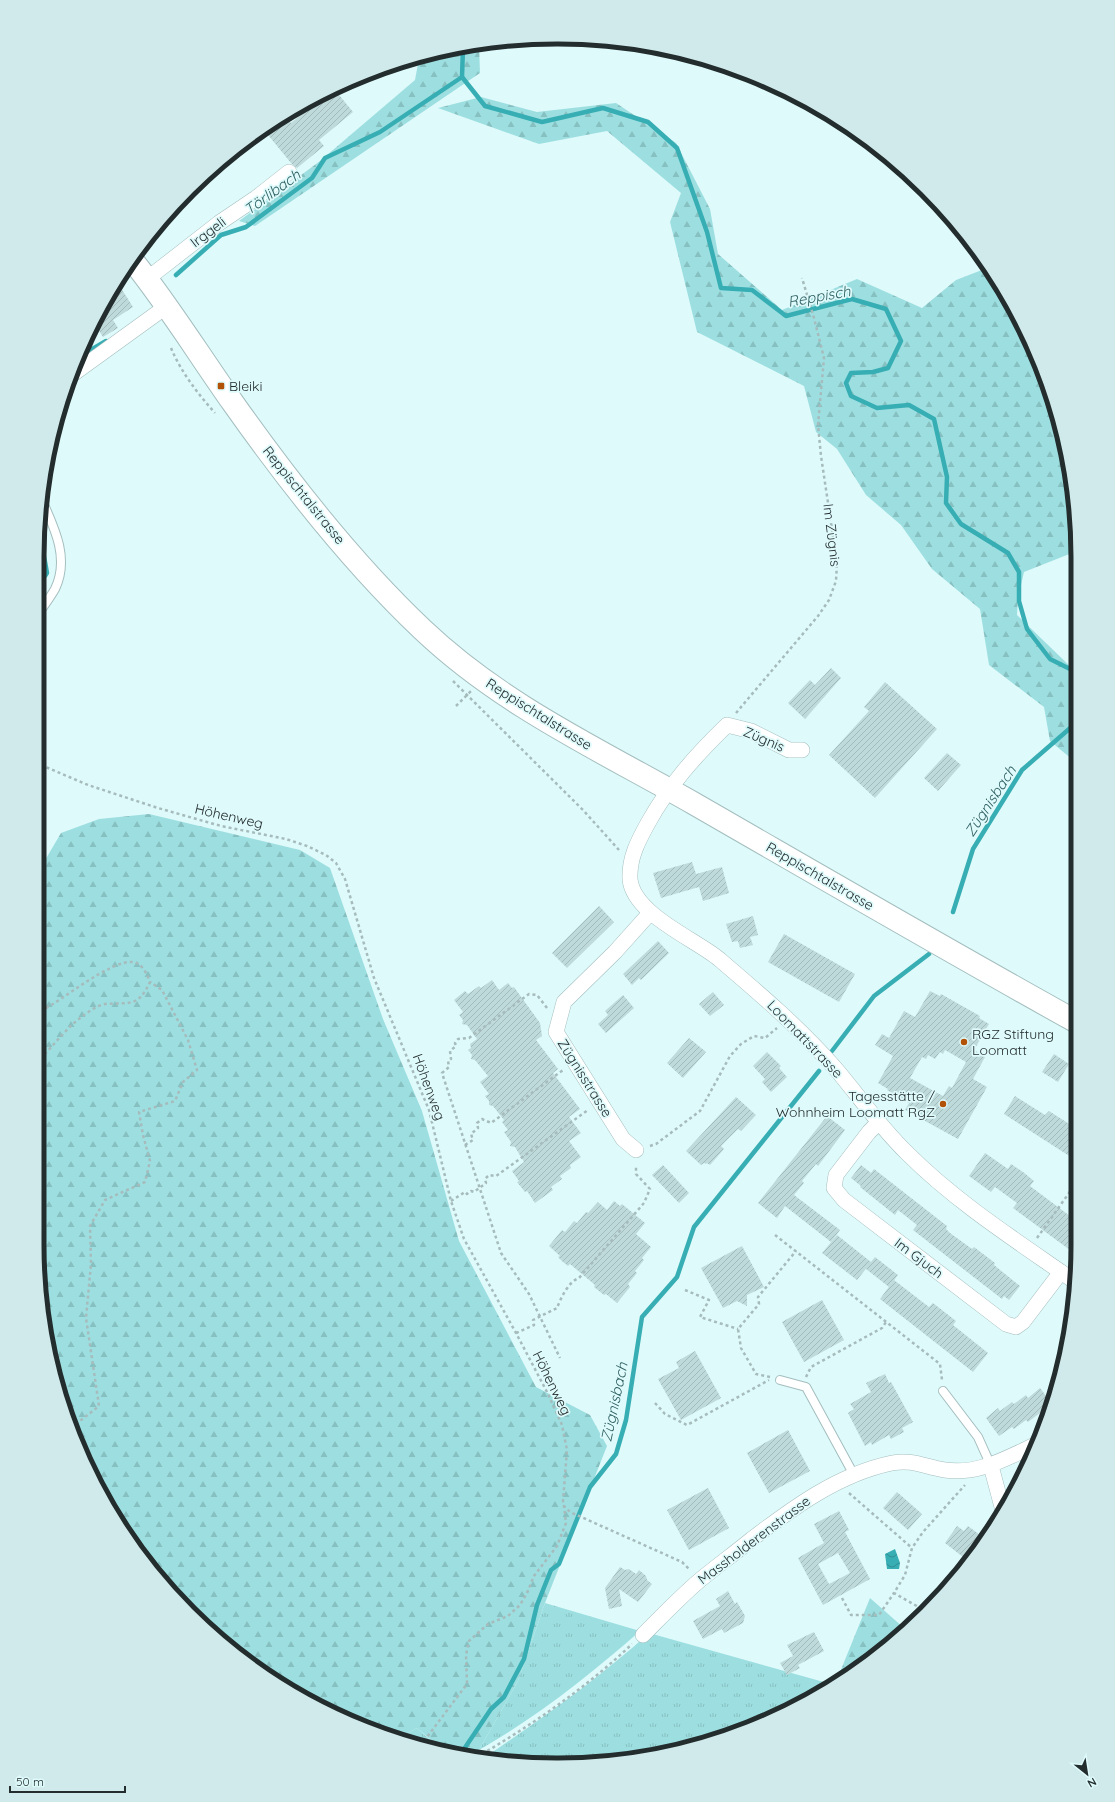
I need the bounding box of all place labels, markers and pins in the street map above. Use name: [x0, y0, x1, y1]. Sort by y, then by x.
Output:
place label: Bleiki: [229, 377, 263, 395]
marker: Bleiki: [216, 381, 226, 391]
place label: RGZ Stiftung Loomatt: [972, 1025, 1054, 1059]
marker: RGZ Stiftung Loomatt: [959, 1037, 969, 1047]
place label: Tagesstätte / Wohnheim Loomatt RgZ: [776, 1087, 936, 1121]
marker: Tagesstätte / Wohnheim Loomatt RgZ: [938, 1099, 948, 1109]

